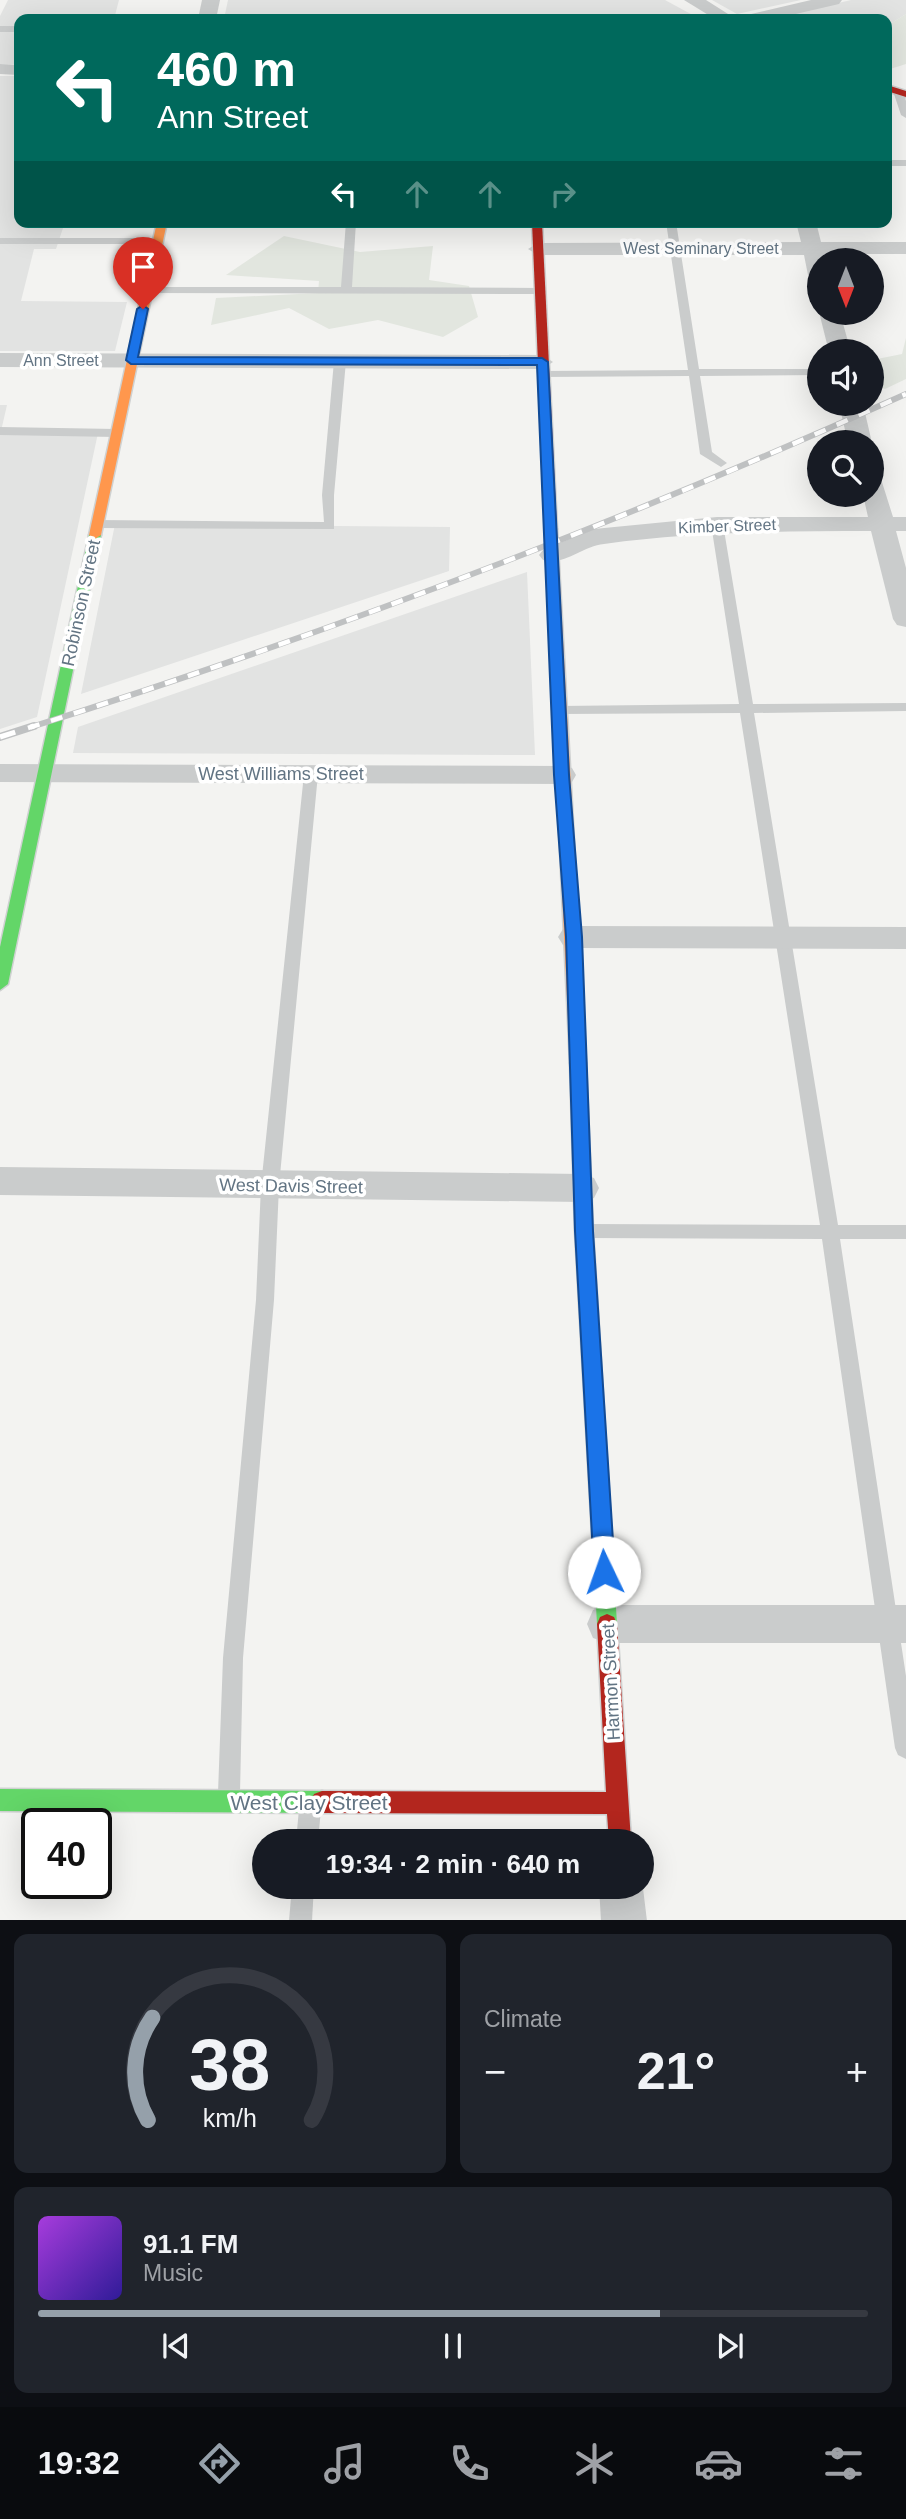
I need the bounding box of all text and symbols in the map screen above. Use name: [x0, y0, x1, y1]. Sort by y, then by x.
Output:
icon: left: [42, 42, 133, 133]
text: 460 m: [157, 42, 296, 96]
text: Ann Street: [157, 99, 308, 135]
icon: left: [325, 175, 363, 213]
icon: ahead: [398, 175, 436, 213]
icon: ahead: [471, 175, 509, 213]
icon: right: [544, 175, 582, 213]
pin: [113, 237, 173, 309]
street label: West Seminary Street: [623, 240, 779, 257]
icon: arrive: [124, 248, 162, 286]
north arrow: [807, 248, 884, 326]
map controls: [807, 248, 884, 507]
button: sound: [807, 339, 884, 416]
street label: Ann Street: [23, 352, 99, 369]
button: search: [807, 430, 884, 507]
street label: Kimber Street: [678, 516, 777, 536]
street label: Robinson Street: [58, 538, 104, 668]
street label: West Williams Street: [198, 764, 364, 784]
street label: West Davis Street: [219, 1175, 363, 1197]
position arrow: [567, 1535, 641, 1609]
street label: Harmon Street: [598, 1623, 624, 1741]
street label: West Clay Street: [230, 1791, 388, 1814]
speed limit sign: 40: [21, 1808, 112, 1899]
text: 19:34 · 2 min · 640 m: [326, 1849, 580, 1879]
text: Climate: [484, 2006, 562, 2032]
text: 38: [190, 2024, 270, 2105]
text: 21°: [637, 2042, 715, 2100]
text: −: [484, 2051, 506, 2093]
text: +: [846, 2051, 868, 2093]
text: km/h: [203, 2103, 257, 2131]
text: 91.1 FM: [143, 2229, 238, 2259]
text: Music: [143, 2260, 203, 2286]
icon: previous: [157, 2327, 195, 2365]
icon: pause: [434, 2327, 472, 2365]
icon: next: [711, 2327, 749, 2365]
icon: directions: [195, 2439, 244, 2488]
icon: music: [320, 2439, 369, 2488]
icon: phone: [445, 2439, 494, 2488]
icon: climate: [570, 2439, 619, 2488]
icon: car: [694, 2439, 743, 2488]
icon: filters: [819, 2439, 868, 2488]
text: 19:32: [38, 2445, 120, 2481]

